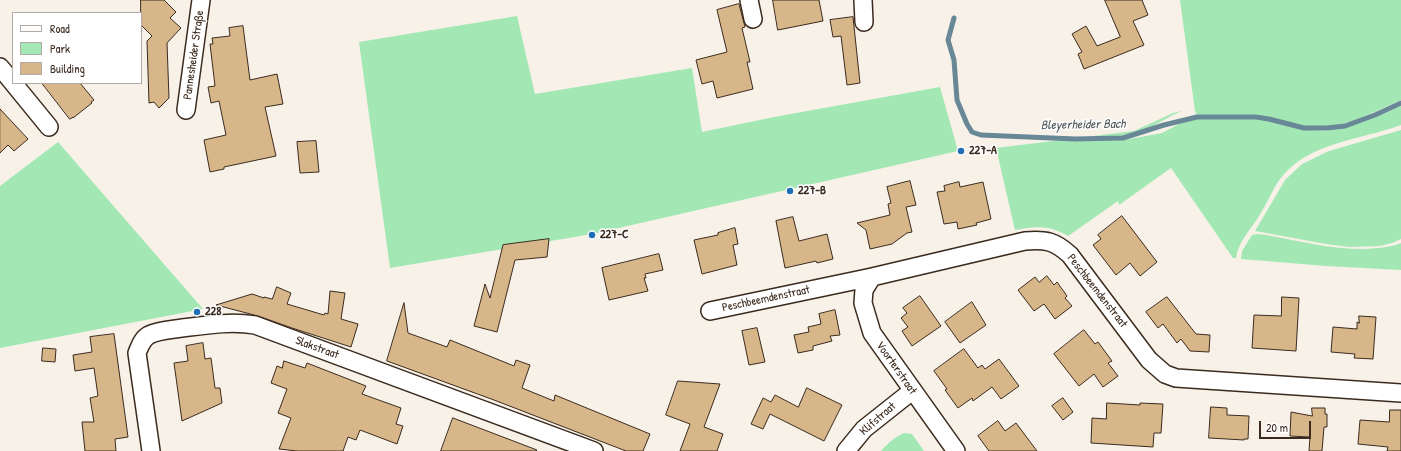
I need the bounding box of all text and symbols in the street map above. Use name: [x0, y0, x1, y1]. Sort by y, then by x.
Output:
street label: Pannesheider Straße: [181, 9, 207, 101]
legend: [12, 12, 142, 84]
text: Road: [50, 20, 70, 37]
text: Park: [50, 40, 70, 57]
text: Building: [50, 60, 85, 77]
water label: Bleyerheider Bach: [1040, 116, 1126, 134]
place label: 227-A: [969, 144, 997, 158]
marker: 227-A: [956, 146, 966, 156]
place label: 227-B: [798, 184, 826, 198]
marker: 227-B: [785, 186, 795, 196]
place label: 227-C: [600, 228, 629, 242]
marker: 227-C: [587, 230, 597, 240]
street label: Peschbeemdenstraat: [1064, 251, 1130, 331]
street label: Peschbeemdenstraat: [721, 283, 811, 315]
place label: 228: [205, 305, 221, 319]
marker: 228: [192, 307, 202, 317]
street label: Slakstraat: [293, 333, 341, 363]
street label: Voorterstraat: [872, 339, 920, 397]
street label: Klifstraat: [857, 399, 899, 439]
scale bar: [1261, 413, 1313, 439]
text: 20 m: [1266, 419, 1288, 436]

